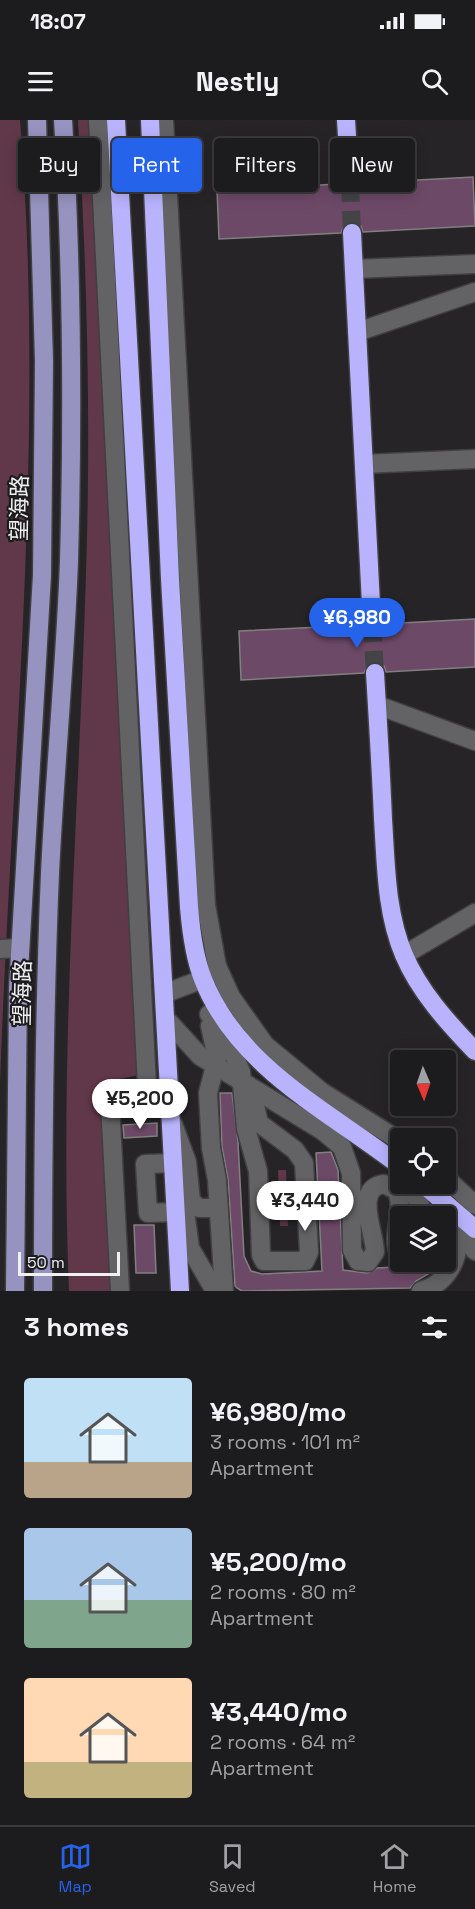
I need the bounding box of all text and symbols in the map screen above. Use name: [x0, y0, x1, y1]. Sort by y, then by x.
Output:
text: 18:07: [30, 7, 86, 35]
text: Nestly: [196, 64, 279, 99]
icon: menu: [24, 65, 57, 98]
icon: search: [418, 65, 451, 98]
chip: Buy: [18, 138, 100, 192]
chip: Rent: [112, 138, 202, 192]
chip: Filters: [214, 138, 318, 192]
chip: New: [330, 138, 415, 192]
street label: 望海路: [4, 475, 34, 541]
pin: ¥6,980: [308, 598, 406, 649]
text: ¥6,980: [323, 604, 391, 630]
street label: 望海路: [7, 960, 37, 1026]
north arrow: [390, 1050, 456, 1116]
map controls: [390, 1050, 456, 1272]
pin: ¥5,200: [91, 1079, 189, 1130]
text: ¥5,200: [106, 1085, 174, 1111]
button: locate: [390, 1128, 456, 1194]
pin: ¥3,440: [256, 1181, 354, 1232]
text: ¥3,440: [271, 1187, 339, 1213]
button: layers: [390, 1206, 456, 1272]
scale bar: [18, 1249, 120, 1276]
text: 50 m: [27, 1252, 65, 1273]
text: 3 homes: [24, 1310, 129, 1344]
icon: filters: [418, 1311, 451, 1344]
text: ¥6,980/mo: [210, 1395, 346, 1429]
icon: home: [72, 1402, 144, 1474]
text: 3 rooms · 101 m²: [210, 1429, 360, 1455]
text: Apartment: [210, 1455, 314, 1481]
text: ¥5,200/mo: [210, 1545, 347, 1579]
icon: home: [72, 1552, 144, 1624]
text: 2 rooms · 80 m²: [210, 1579, 356, 1605]
text: Apartment: [210, 1605, 314, 1631]
text: ¥3,440/mo: [210, 1695, 348, 1729]
icon: home: [72, 1702, 144, 1774]
text: 2 rooms · 64 m²: [210, 1729, 355, 1755]
text: Apartment: [210, 1755, 314, 1781]
tab: Map: [59, 1840, 92, 1897]
tab: Saved: [209, 1840, 256, 1897]
tab: Home: [373, 1840, 416, 1897]

